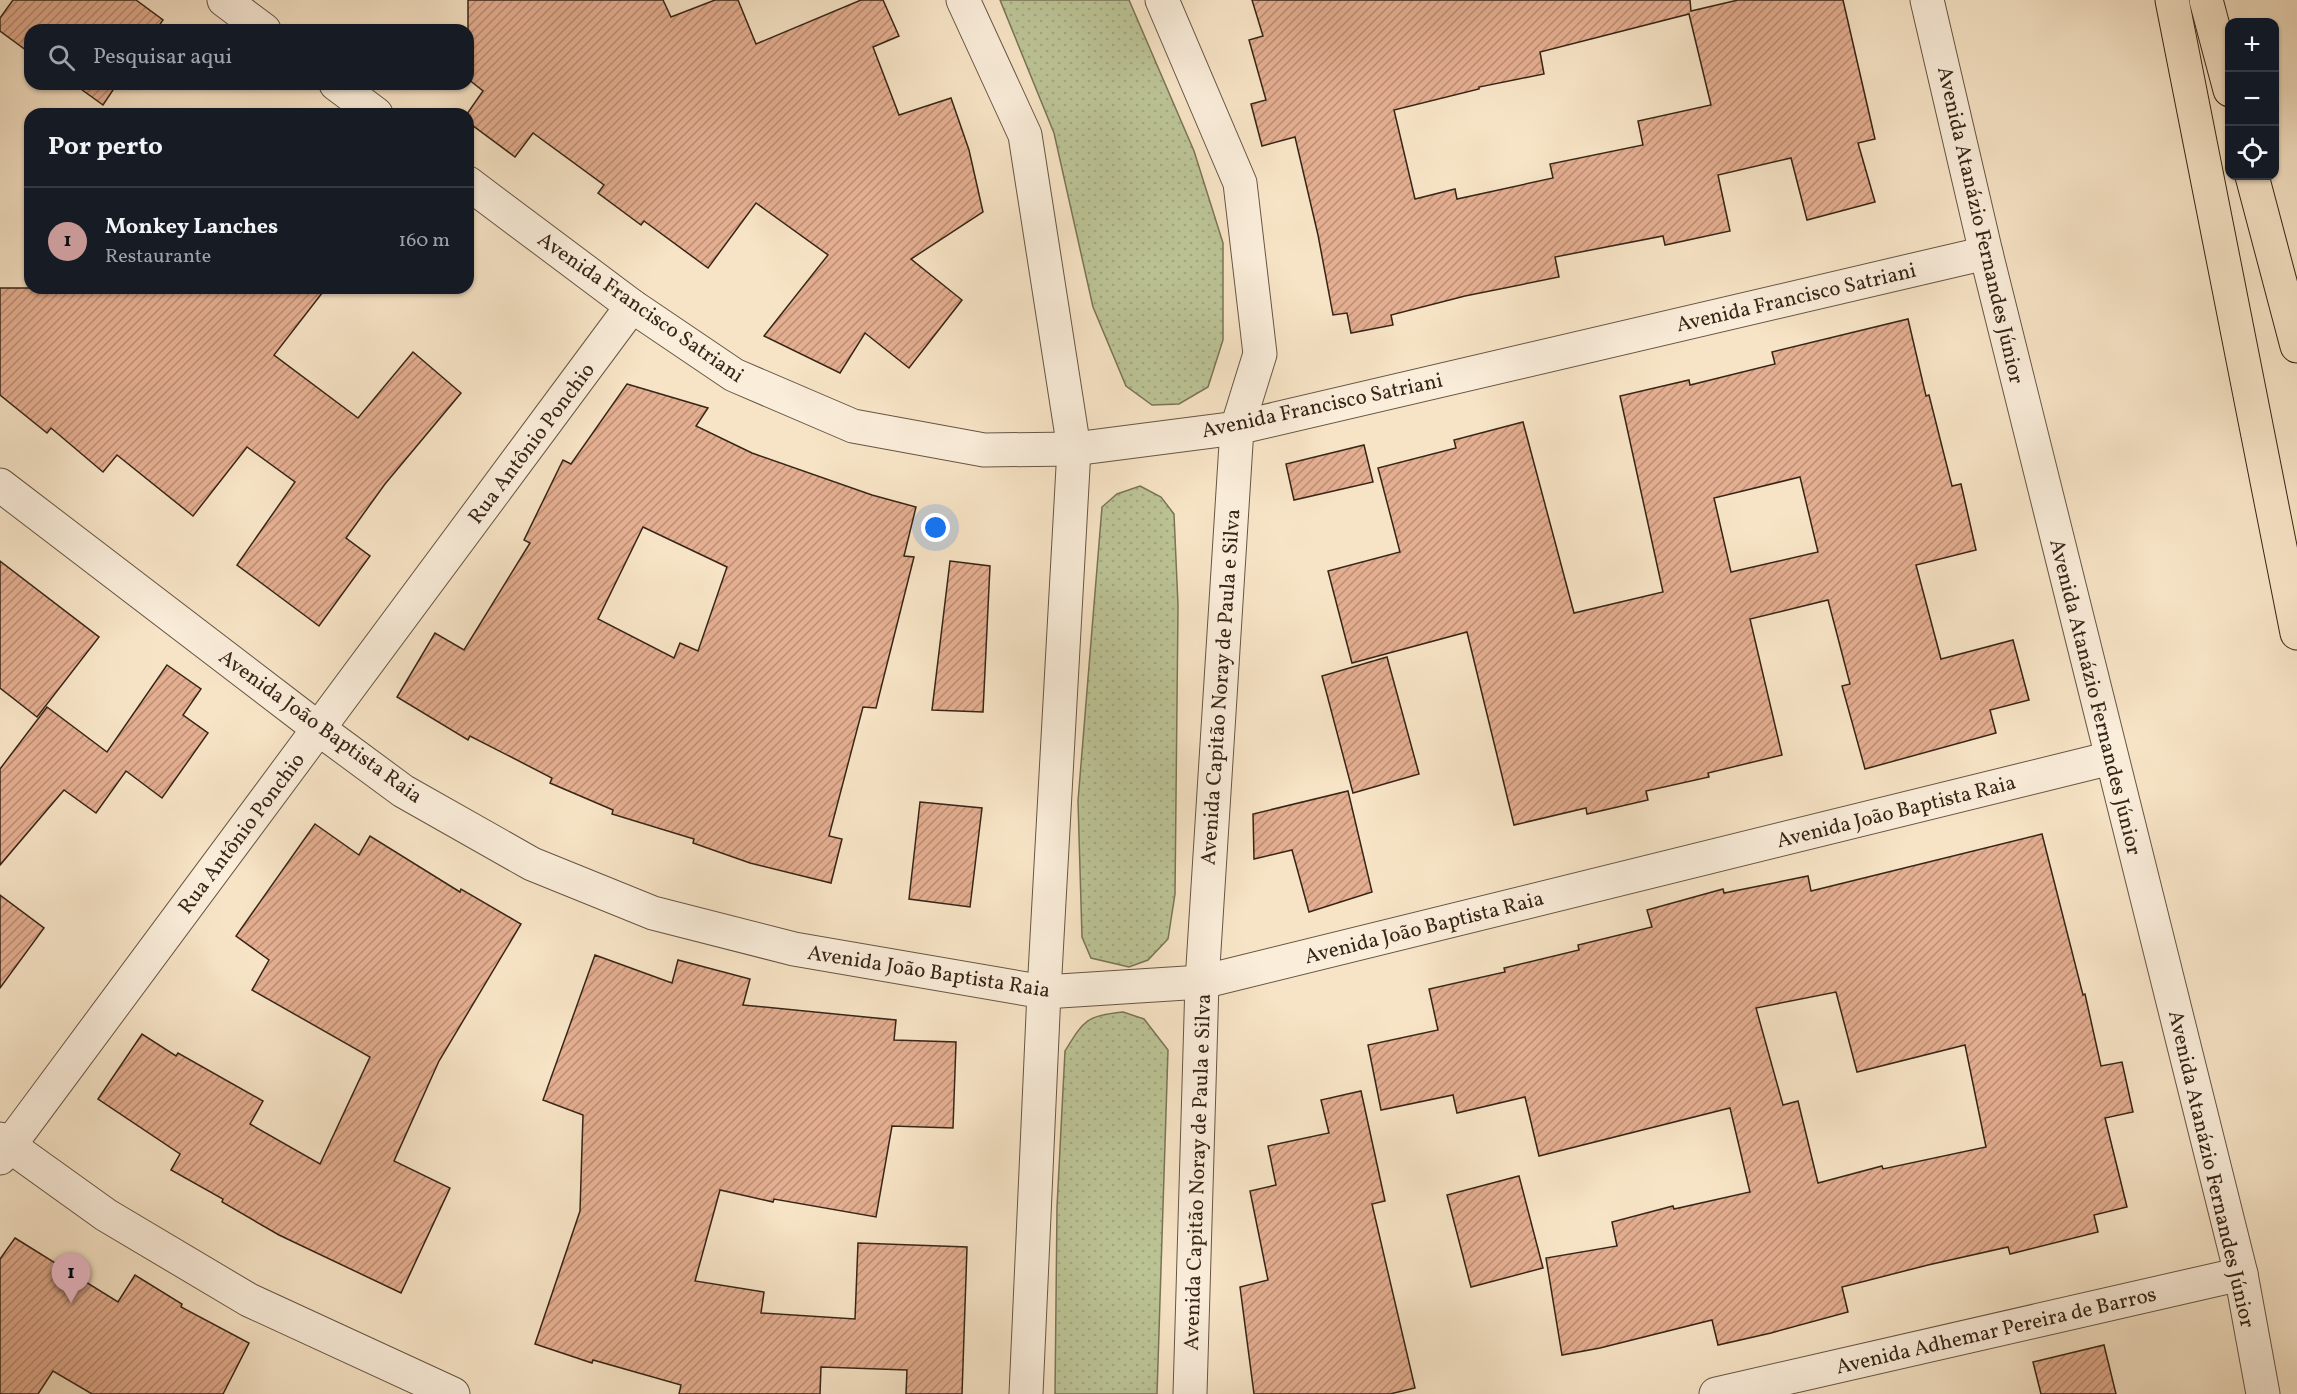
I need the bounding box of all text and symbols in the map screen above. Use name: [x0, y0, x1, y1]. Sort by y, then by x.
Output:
map controls: [2225, 18, 2279, 180]
button: +: [2225, 18, 2279, 72]
search box: [24, 24, 474, 90]
icon: search: [45, 41, 78, 74]
text: Pesquisar aqui: [93, 42, 232, 73]
street label: Avenida Atanázio Fernandes Júnior: [1929, 64, 2030, 387]
button: −: [2225, 72, 2279, 126]
button: locate: [2225, 126, 2279, 180]
text: Por perto: [48, 129, 163, 165]
text: Monkey Lanches: [105, 212, 278, 243]
street label: Avenida Francisco Satriani: [531, 226, 749, 391]
text: 1: [63, 227, 72, 255]
text: 160 m: [398, 227, 450, 255]
text: Restaurante: [105, 243, 211, 271]
street label: Avenida Francisco Satriani: [1673, 257, 1919, 340]
street label: Rua Antônio Ponchio: [462, 357, 602, 531]
street label: Avenida Francisco Satriani: [1199, 367, 1445, 446]
street label: Avenida Capitão Noray de Paula e Silva: [1195, 508, 1248, 866]
your location: [921, 513, 950, 542]
street label: Avenida Atanázio Fernandes Júnior: [2041, 536, 2148, 859]
street label: Avenida João Baptista Raia: [212, 643, 428, 811]
street label: Rua Antônio Ponchio: [172, 747, 312, 921]
street label: Avenida João Baptista Raia: [1774, 769, 2019, 856]
street label: Avenida João Baptista Raia: [1302, 885, 1547, 972]
street label: Avenida João Baptista Raia: [805, 939, 1052, 1006]
street label: Avenida Capitão Noray de Paula e Silva: [1178, 993, 1219, 1351]
street label: Avenida Atanázio Fernandes Júnior: [2160, 1008, 2261, 1331]
pin: 1: [52, 1254, 90, 1303]
street label: Avenida Adhemar Pereira de Barros: [1833, 1280, 2159, 1382]

